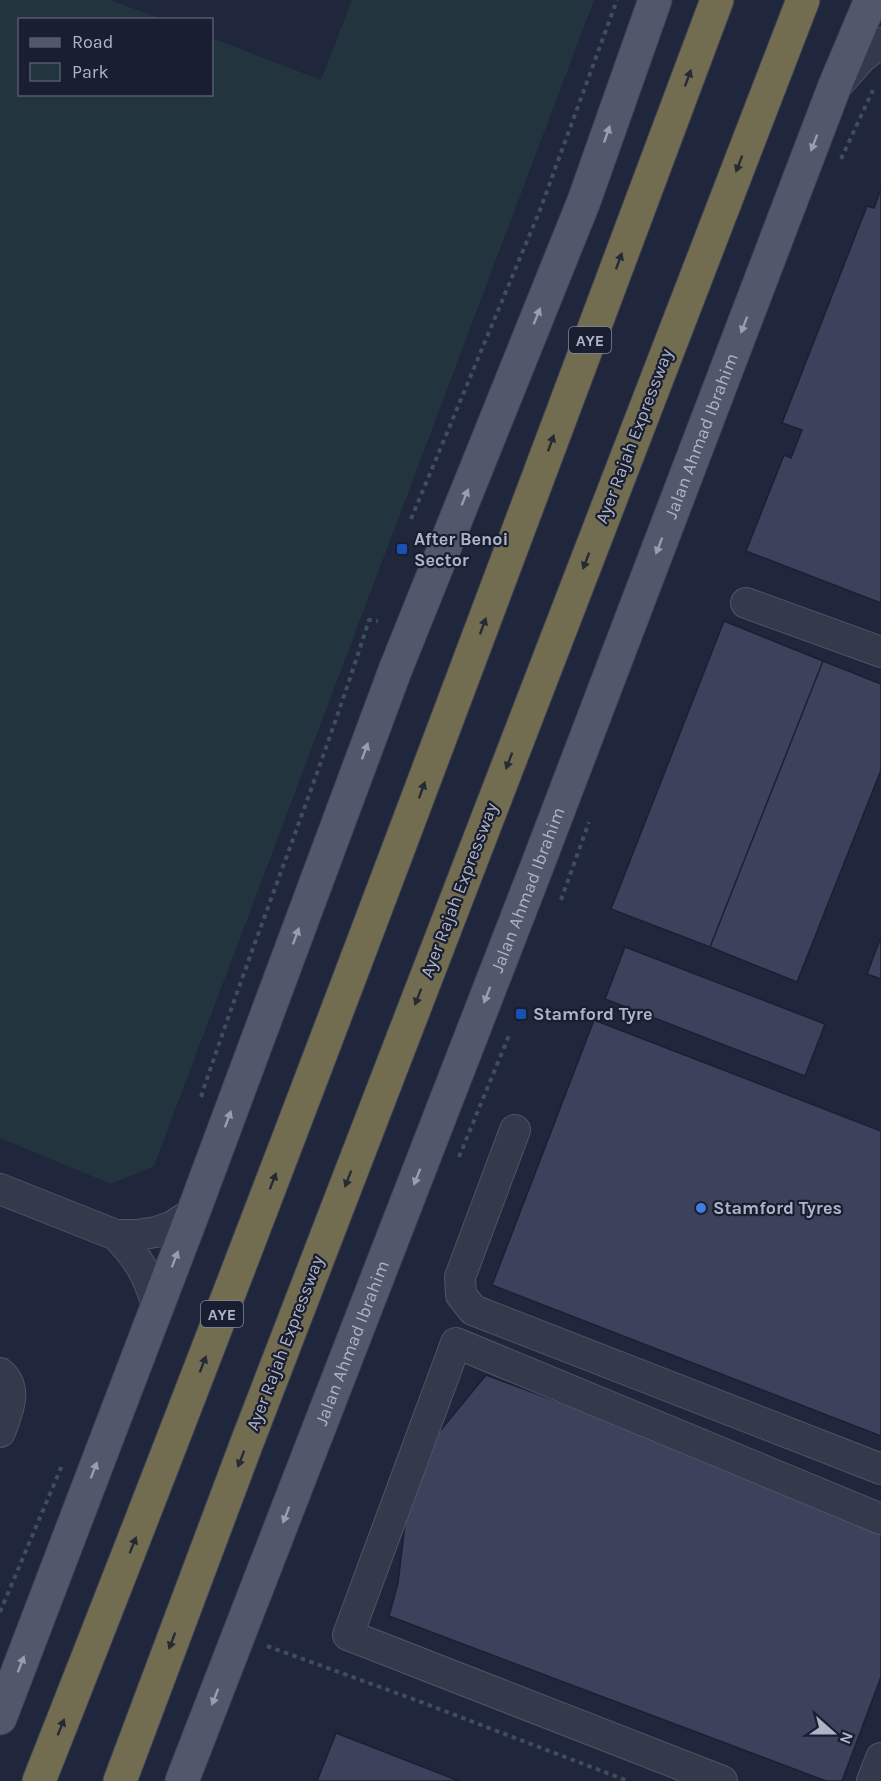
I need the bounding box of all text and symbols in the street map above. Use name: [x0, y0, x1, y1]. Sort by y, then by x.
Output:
legend: [18, 18, 213, 96]
text: Road: [72, 31, 113, 53]
text: Park: [72, 61, 109, 83]
one-way arrow: [683, 69, 693, 87]
one-way arrow: [603, 125, 613, 143]
one-way arrow: [808, 134, 818, 152]
one-way arrow: [734, 155, 744, 173]
one-way arrow: [615, 252, 625, 270]
one-way arrow: [533, 307, 542, 325]
one-way arrow: [739, 316, 748, 334]
road number: AYE: [569, 327, 611, 353]
street label: Ayer Rajah Expressway: [590, 345, 678, 527]
street label: Jalan Ahmad Ibrahim: [660, 350, 743, 522]
one-way arrow: [546, 434, 556, 452]
one-way arrow: [460, 487, 470, 505]
place label: After Benoi Sector: [414, 528, 508, 571]
one-way arrow: [654, 537, 664, 555]
marker: After Benoi Sector: [395, 542, 409, 556]
one-way arrow: [581, 553, 591, 571]
one-way arrow: [478, 617, 488, 635]
one-way arrow: [360, 742, 370, 760]
one-way arrow: [504, 753, 514, 771]
one-way arrow: [417, 781, 427, 799]
street label: Ayer Rajah Expressway: [415, 799, 503, 981]
street label: Jalan Ahmad Ibrahim: [486, 804, 570, 976]
one-way arrow: [292, 927, 301, 945]
one-way arrow: [482, 986, 491, 1004]
one-way arrow: [413, 988, 423, 1006]
place label: Stamford Tyre: [533, 1003, 652, 1025]
marker: Stamford Tyre: [514, 1007, 528, 1021]
one-way arrow: [224, 1110, 233, 1128]
one-way arrow: [412, 1168, 422, 1186]
one-way arrow: [343, 1170, 353, 1188]
one-way arrow: [268, 1172, 278, 1190]
place label: Stamford Tyres: [713, 1197, 842, 1219]
marker: Stamford Tyres: [694, 1201, 708, 1215]
one-way arrow: [171, 1250, 180, 1268]
street label: Ayer Rajah Expressway: [241, 1252, 329, 1434]
street label: Jalan Ahmad Ibrahim: [310, 1257, 394, 1429]
road number: AYE: [201, 1301, 243, 1327]
one-way arrow: [199, 1354, 209, 1372]
one-way arrow: [235, 1450, 245, 1468]
one-way arrow: [90, 1461, 99, 1479]
one-way arrow: [280, 1506, 290, 1524]
one-way arrow: [128, 1536, 138, 1554]
one-way arrow: [167, 1632, 177, 1650]
one-way arrow: [16, 1655, 26, 1673]
one-way arrow: [210, 1688, 219, 1706]
north arrow: [803, 1703, 863, 1763]
one-way arrow: [56, 1717, 66, 1735]
text: N: [836, 1729, 857, 1747]

